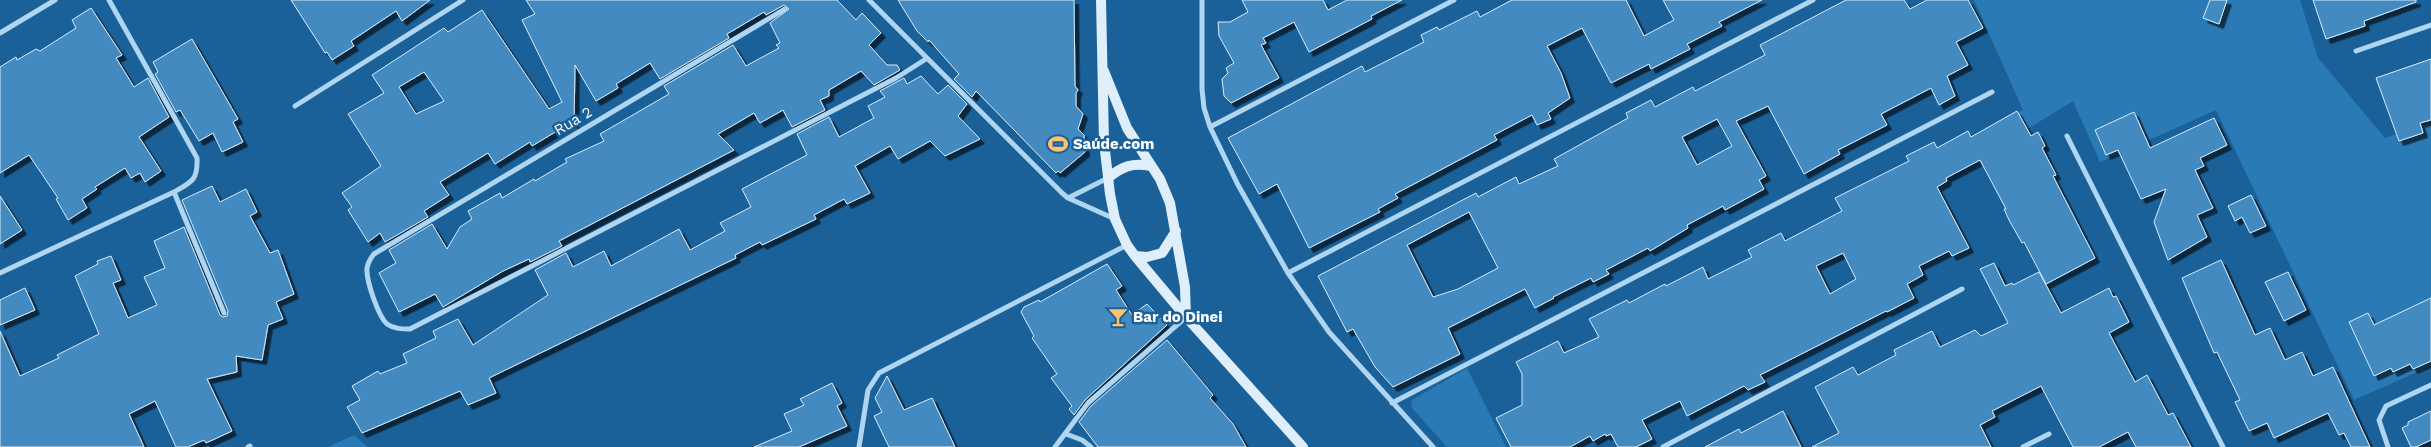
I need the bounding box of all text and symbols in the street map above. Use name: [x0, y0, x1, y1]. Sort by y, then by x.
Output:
street label: Rua 2: [551, 103, 595, 139]
sports icon: Saúde.com: [1047, 133, 1069, 155]
place label: Saúde.com: [1073, 135, 1154, 153]
bar icon: Bar do Dinei: [1107, 306, 1129, 328]
place label: Bar do Dinei: [1133, 308, 1223, 326]

